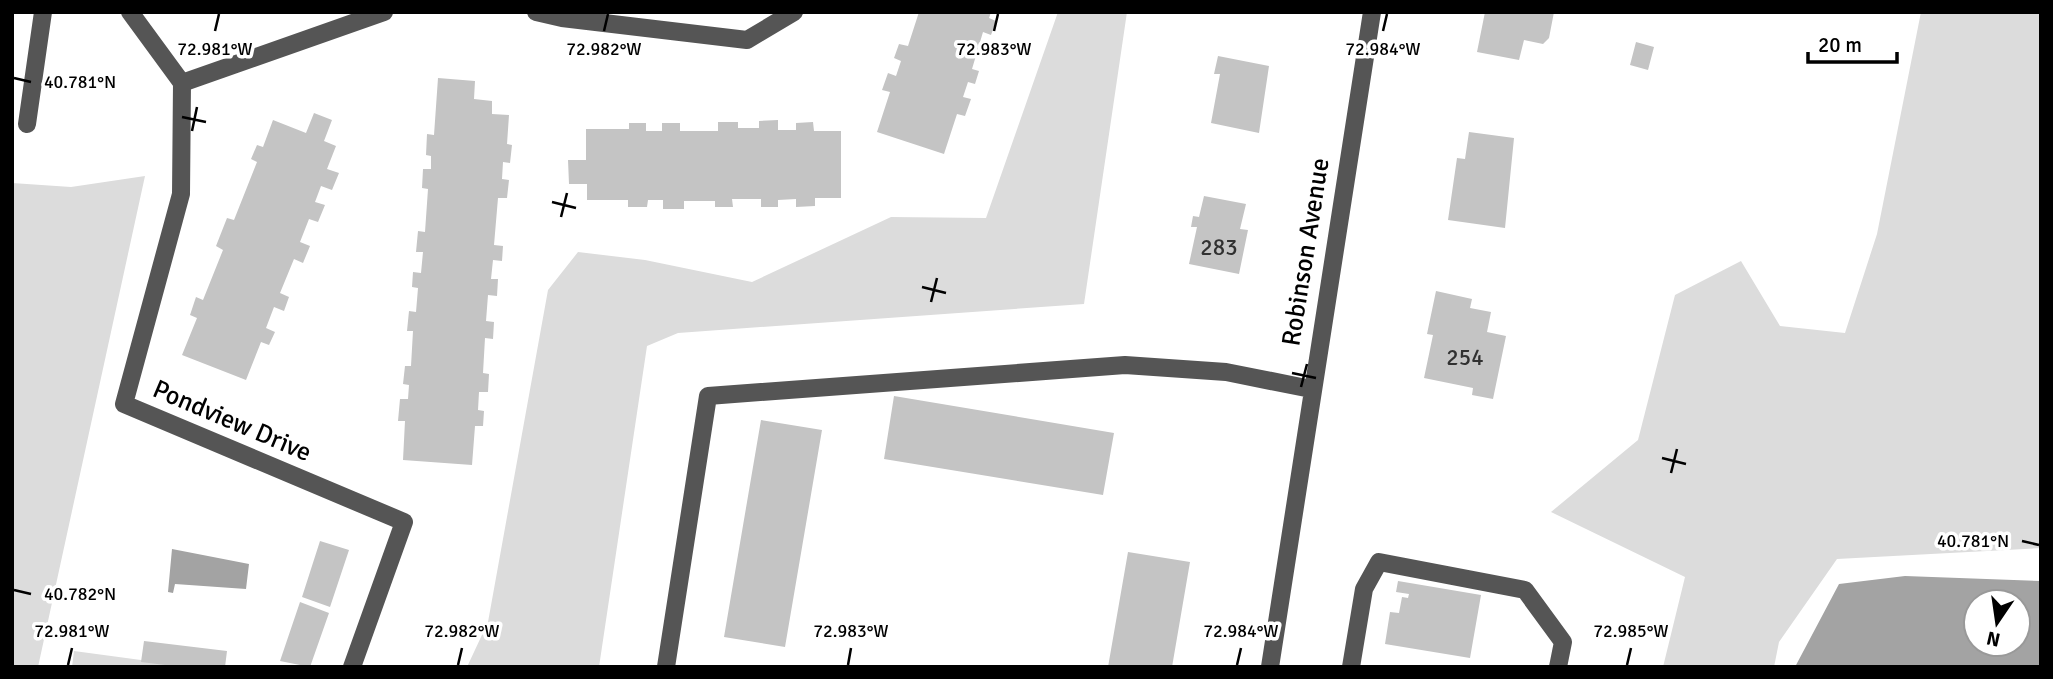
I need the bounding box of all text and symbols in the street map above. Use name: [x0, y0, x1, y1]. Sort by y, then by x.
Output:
scale bar: [1808, 21, 1897, 65]
text: 20 m: [1818, 32, 1862, 58]
text: 72.981°W: [177, 38, 253, 60]
text: 72.982°W: [566, 38, 642, 60]
text: 72.983°W: [956, 38, 1032, 60]
text: 72.984°W: [1345, 38, 1421, 60]
text: 40.781°N: [44, 71, 116, 93]
street label: Robinson Avenue: [1275, 156, 1337, 348]
house number: 283: [1200, 233, 1238, 262]
house number: 254: [1446, 343, 1484, 372]
street label: Pondview Drive: [148, 373, 316, 469]
text: 40.781°N: [1937, 530, 2009, 552]
text: 40.782°N: [44, 583, 116, 605]
north arrow: [1962, 588, 2032, 658]
text: 72.981°W: [34, 620, 110, 642]
text: 72.982°W: [424, 620, 500, 642]
text: 72.983°W: [813, 620, 889, 642]
text: 72.984°W: [1203, 620, 1279, 642]
text: 72.985°W: [1593, 620, 1669, 642]
text: N: [1984, 625, 2003, 652]

